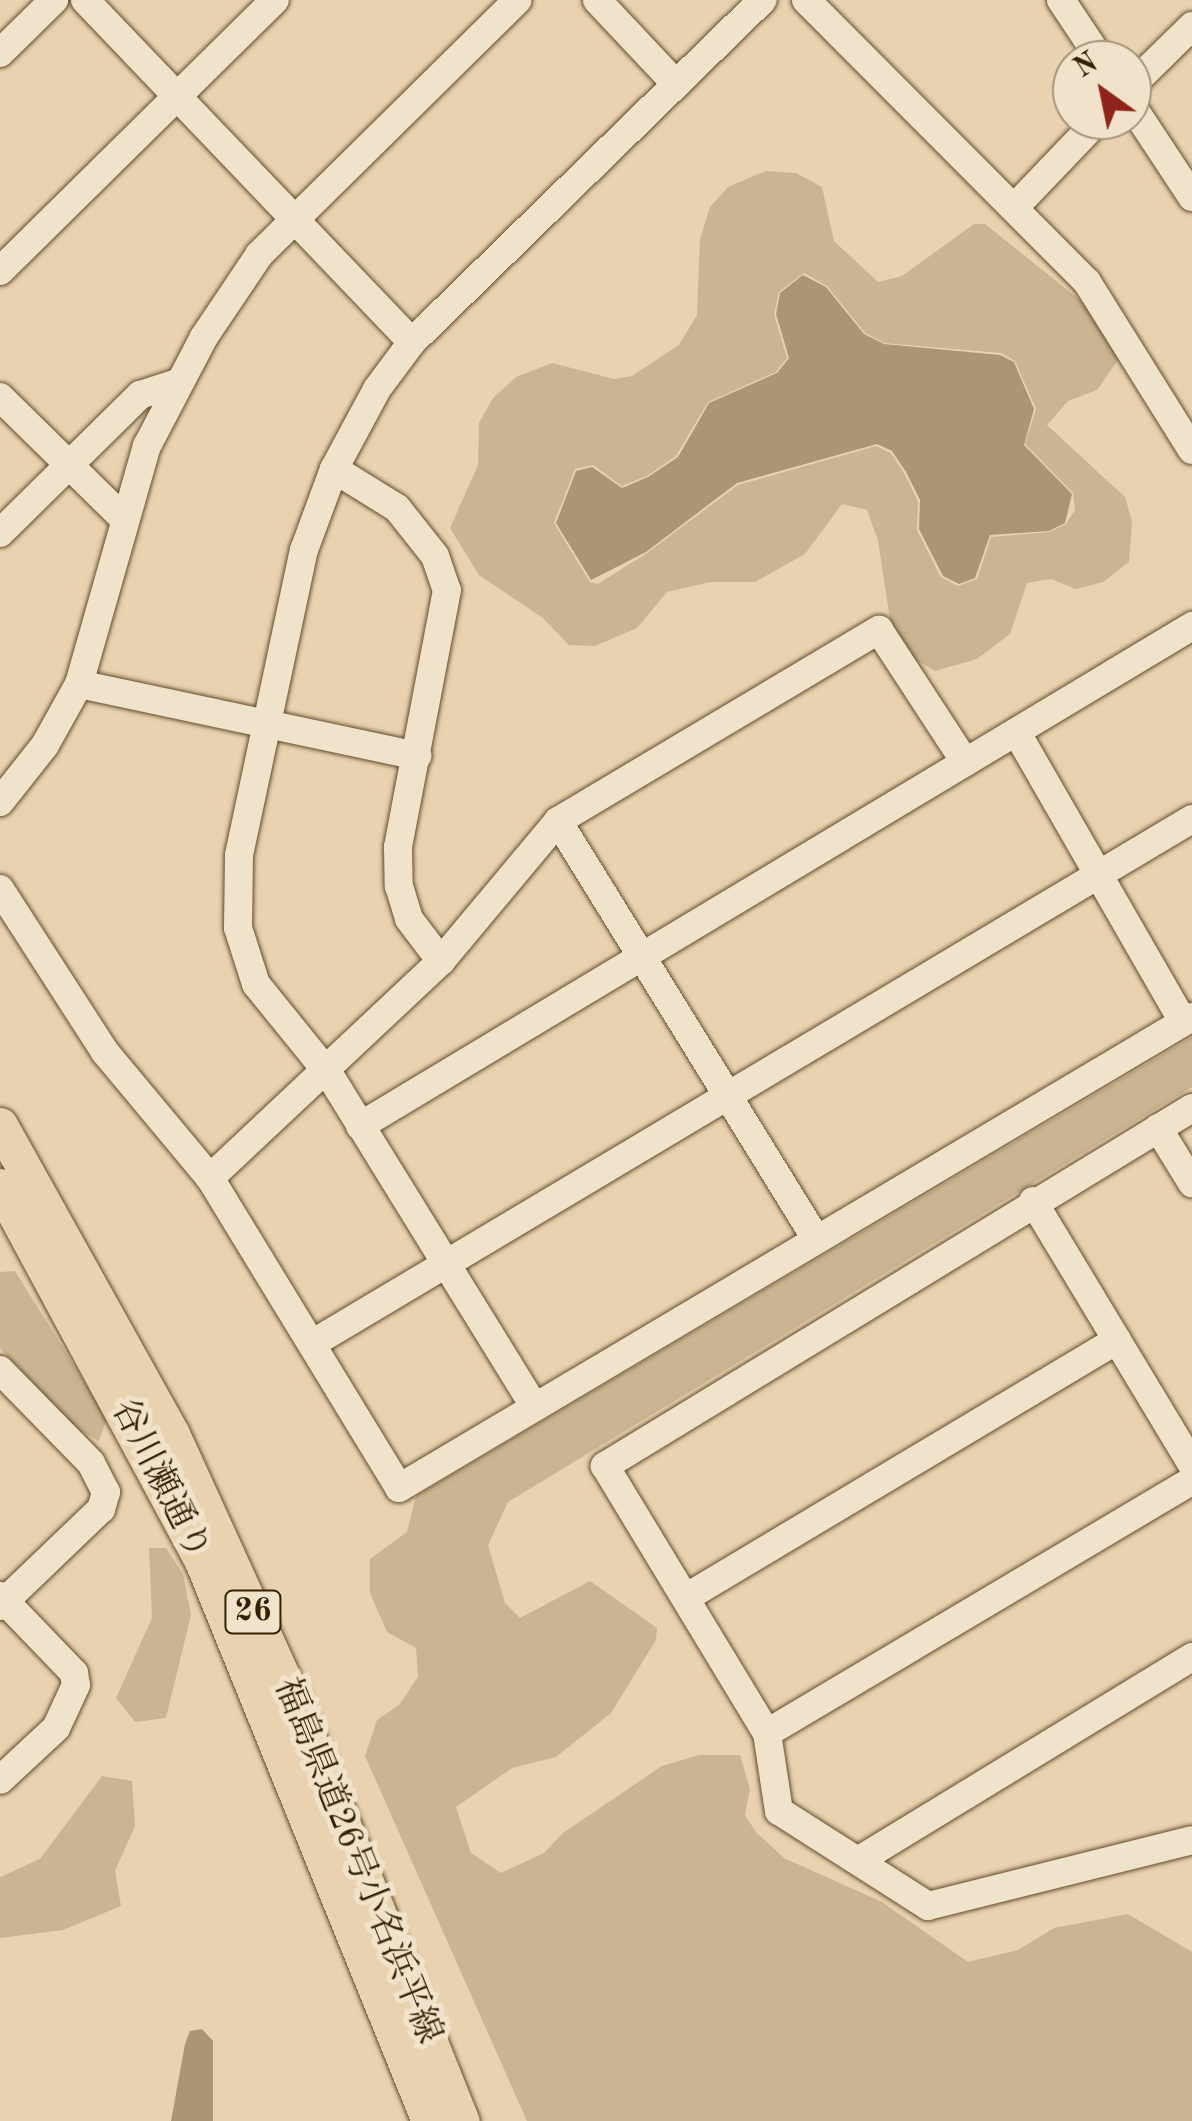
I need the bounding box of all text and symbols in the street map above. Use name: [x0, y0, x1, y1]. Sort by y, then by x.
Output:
north arrow: [1052, 40, 1152, 140]
text: N: [1070, 49, 1103, 84]
street label: 谷川瀬通り: [102, 1393, 218, 1567]
road number: 26: [223, 1585, 283, 1639]
street label: 福島県道26号小名浜平線: [264, 1672, 450, 2050]

